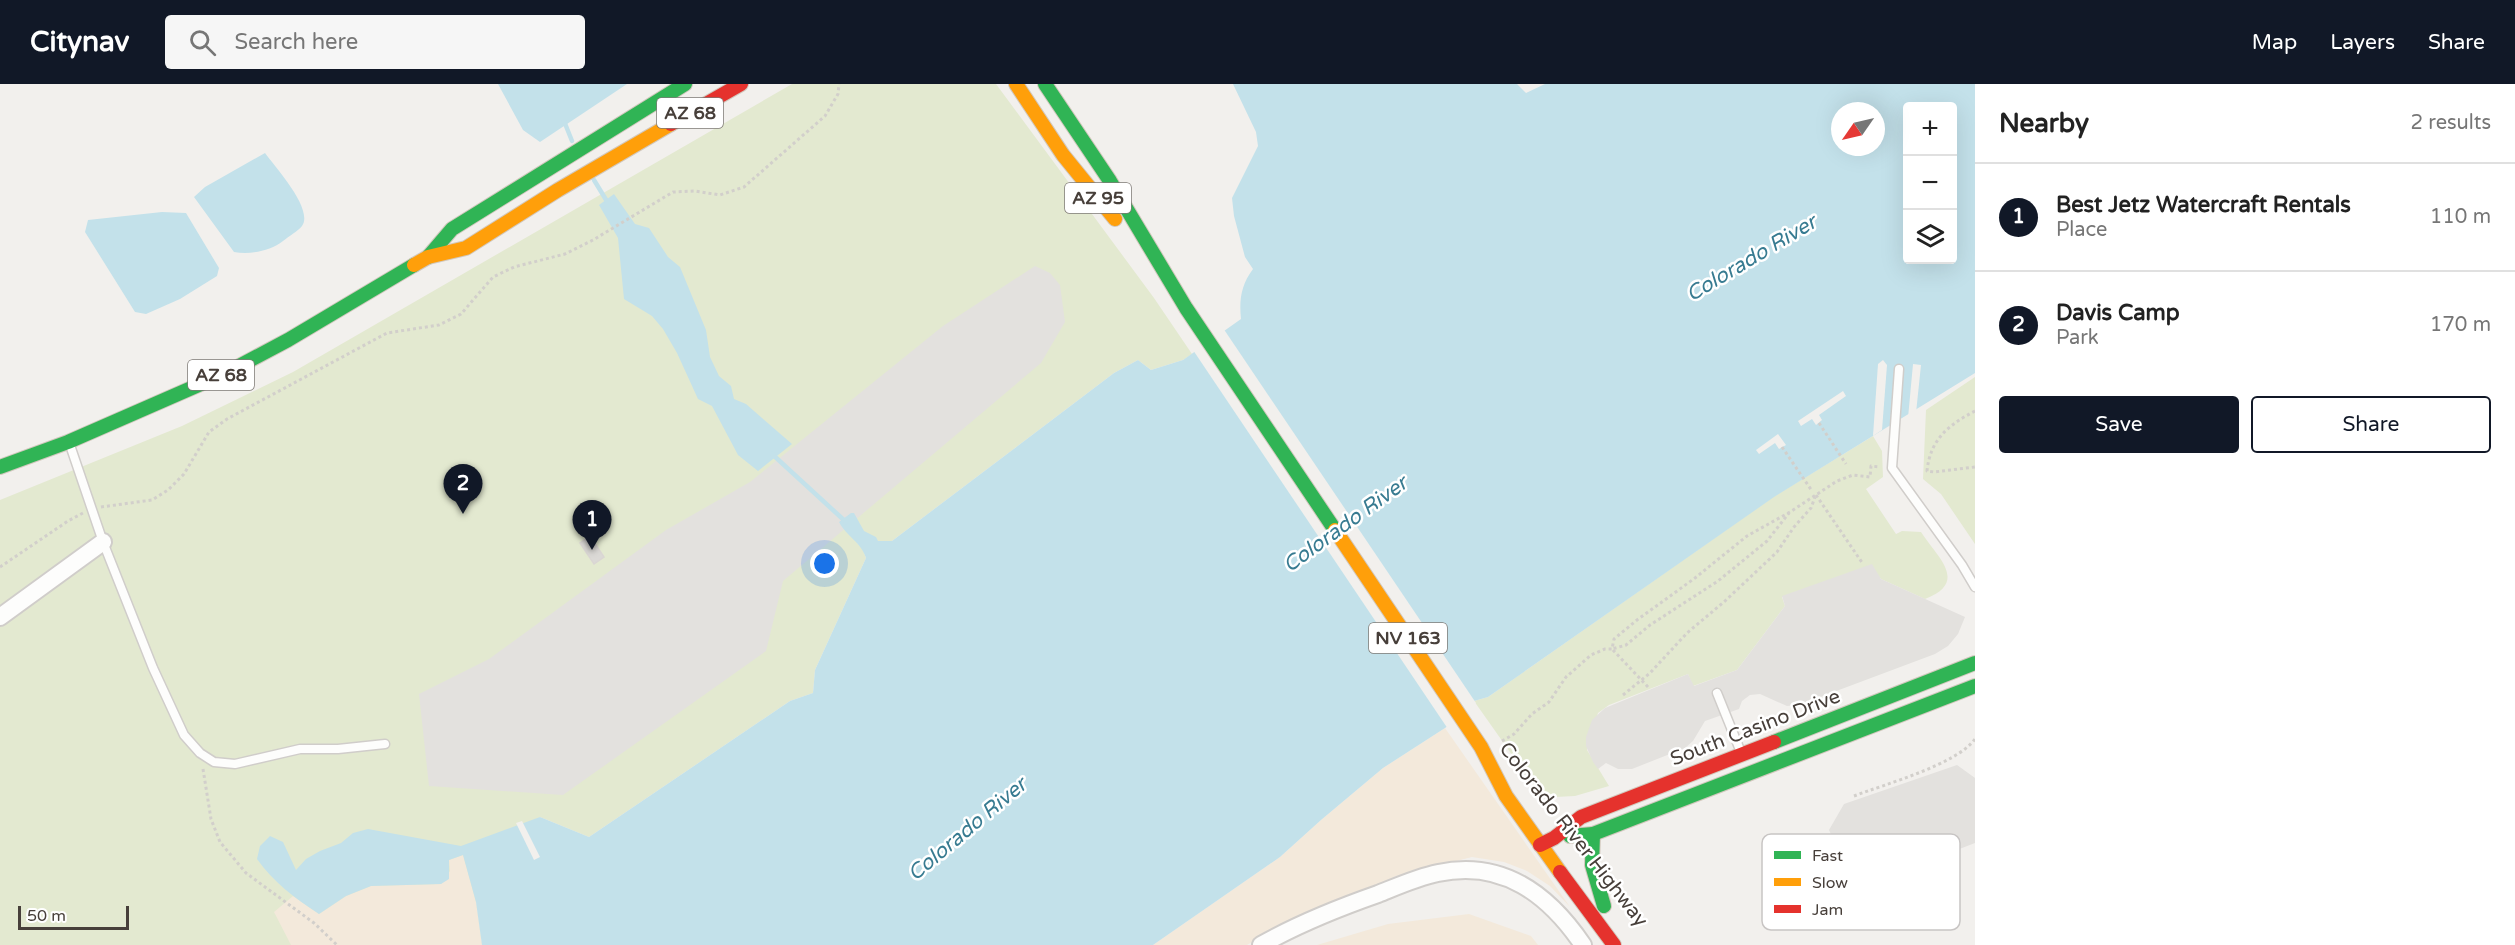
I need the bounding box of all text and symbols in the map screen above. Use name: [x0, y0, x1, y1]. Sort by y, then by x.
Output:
search box: [165, 15, 585, 69]
text: Citynav: [30, 25, 129, 59]
icon: search: [186, 26, 219, 59]
text: Search here: [234, 29, 358, 55]
text: Map: [2252, 30, 2297, 55]
text: Layers: [2330, 30, 2395, 55]
text: Share: [2428, 30, 2485, 55]
road number: AZ 68: [657, 98, 723, 128]
north arrow: [1831, 102, 1885, 156]
map controls: [1903, 102, 1957, 264]
button: +: [1903, 102, 1957, 156]
text: Nearby: [1999, 108, 2089, 139]
text: 2 results: [2411, 111, 2491, 135]
button: −: [1903, 156, 1957, 210]
road number: AZ 95: [1065, 183, 1131, 213]
text: Best Jetz Watercraft Rentals: [2056, 192, 2351, 218]
text: 1: [2012, 205, 2025, 229]
text: 110 m: [2430, 205, 2491, 229]
water label: Colorado River: [1682, 208, 1823, 307]
button: layers: [1903, 210, 1957, 264]
text: Place: [2056, 218, 2107, 242]
text: Davis Camp: [2056, 300, 2180, 326]
text: 2: [2012, 313, 2025, 337]
text: 170 m: [2430, 313, 2491, 337]
text: Park: [2056, 326, 2099, 350]
road number: AZ 68: [188, 360, 254, 390]
button: Save: [1999, 396, 2239, 453]
button: Share: [2251, 396, 2491, 453]
pin: 2: [444, 464, 482, 514]
water label: Colorado River: [1278, 469, 1415, 578]
pin: 1: [572, 500, 612, 550]
your location: [810, 549, 839, 578]
road number: NV 163: [1369, 623, 1447, 653]
street label: South Casino Drive: [1667, 684, 1844, 771]
street label: Colorado River Highway: [1494, 738, 1653, 932]
water label: Colorado River: [903, 771, 1034, 886]
legend: [1762, 834, 1960, 930]
text: Fast: [1812, 846, 1843, 866]
text: Slow: [1812, 873, 1848, 893]
text: Jam: [1812, 900, 1843, 920]
scale bar: [18, 903, 129, 930]
text: 50 m: [27, 906, 66, 926]

